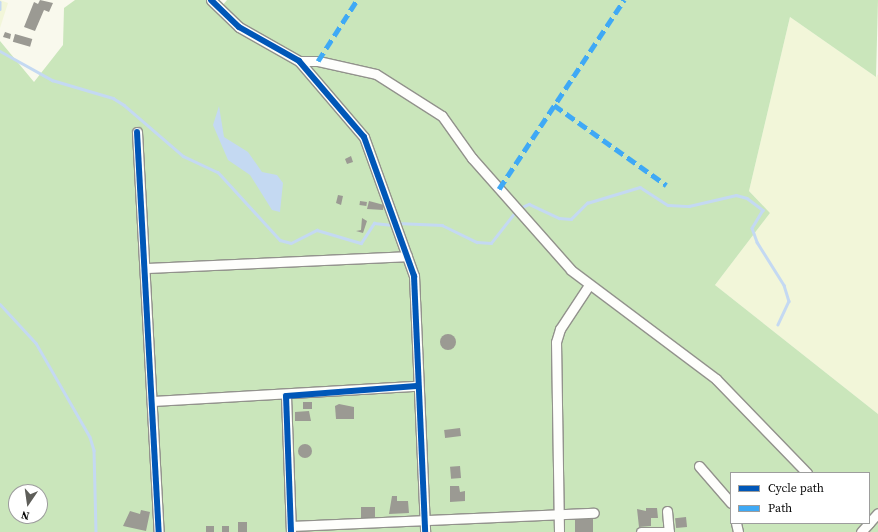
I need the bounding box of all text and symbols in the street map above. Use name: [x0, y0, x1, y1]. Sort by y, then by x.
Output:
legend: [730, 472, 870, 524]
text: Cycle path: [768, 480, 824, 496]
north arrow: [8, 484, 48, 524]
text: Path: [768, 500, 792, 516]
text: N: [20, 507, 31, 523]

